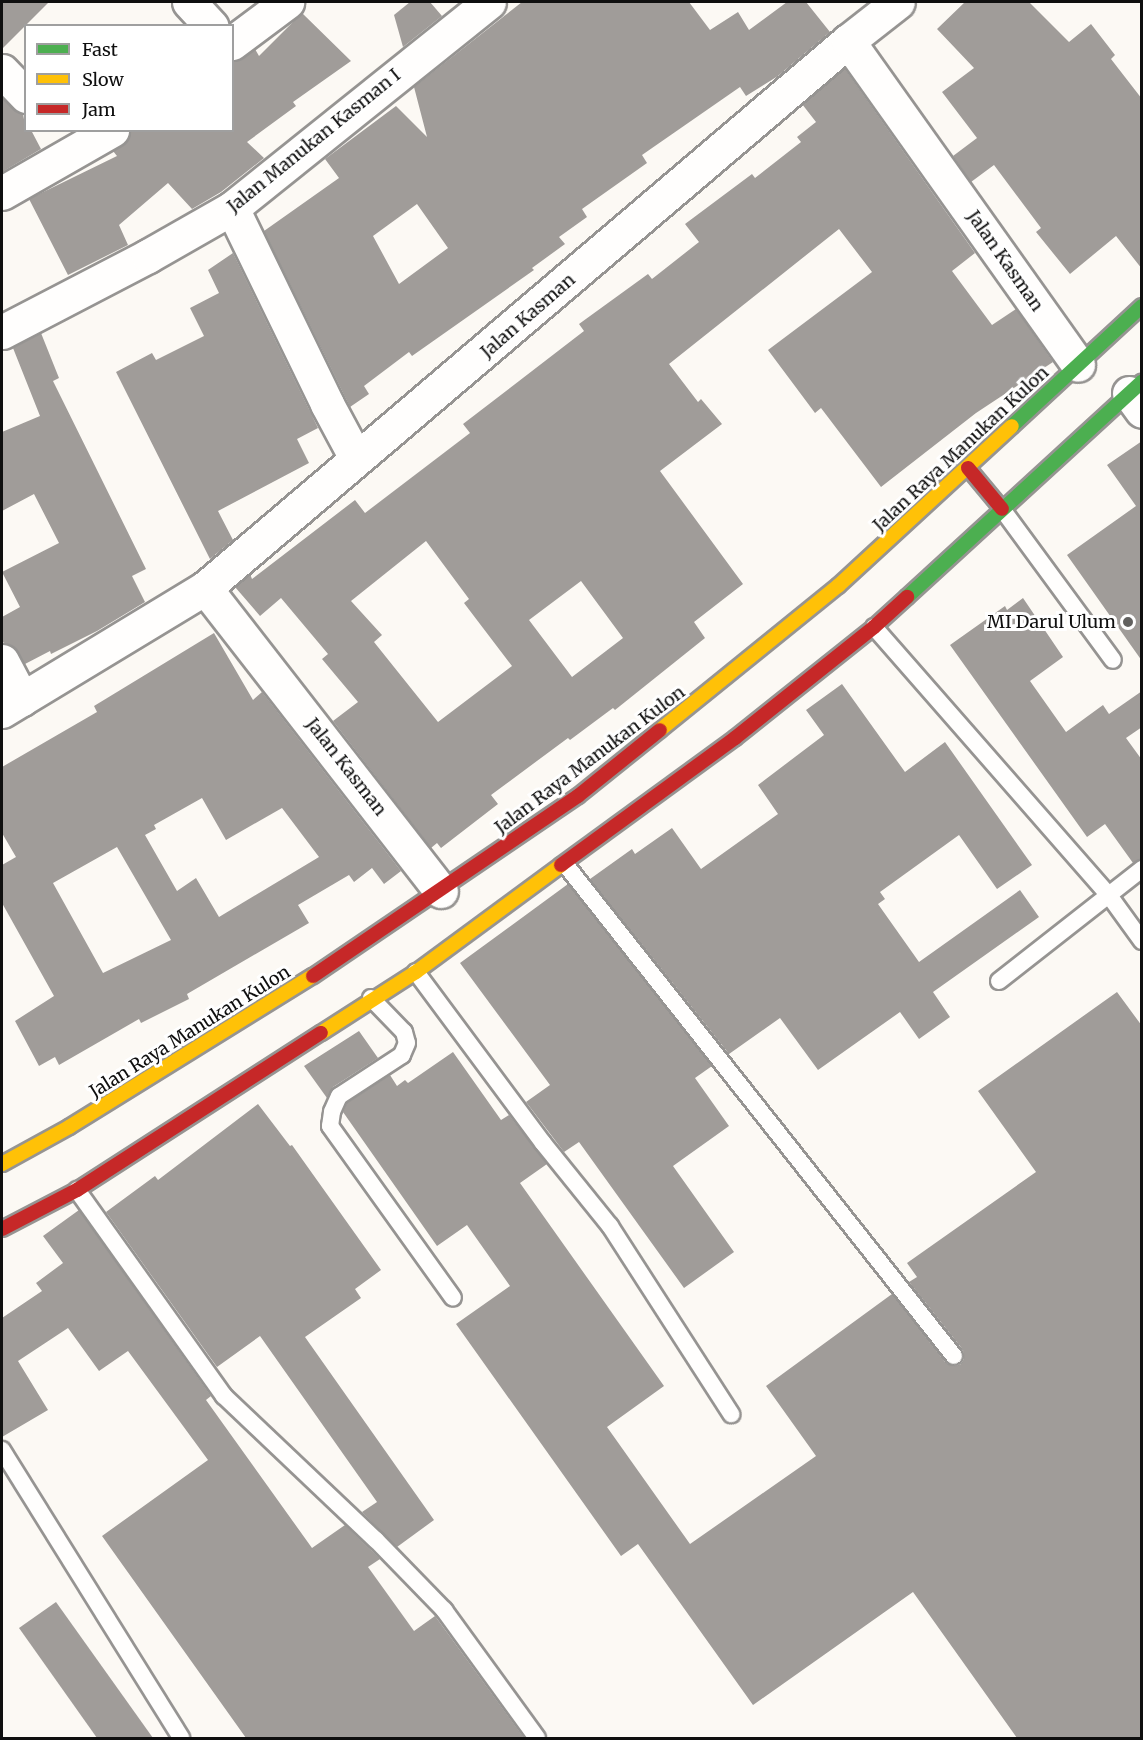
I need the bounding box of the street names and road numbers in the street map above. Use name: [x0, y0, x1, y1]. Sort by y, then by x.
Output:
street label: Jalan Manukan Kasman I: [223, 65, 405, 217]
street label: Jalan Kasman: [962, 206, 1048, 316]
street label: Jalan Kasman: [476, 269, 580, 363]
street label: Jalan Raya Manukan Kulon: [869, 362, 1053, 536]
street label: Jalan Raya Manukan Kulon: [491, 681, 689, 839]
street label: Jalan Kasman: [301, 714, 391, 820]
street label: Jalan Raya Manukan Kulon: [86, 961, 294, 1103]

